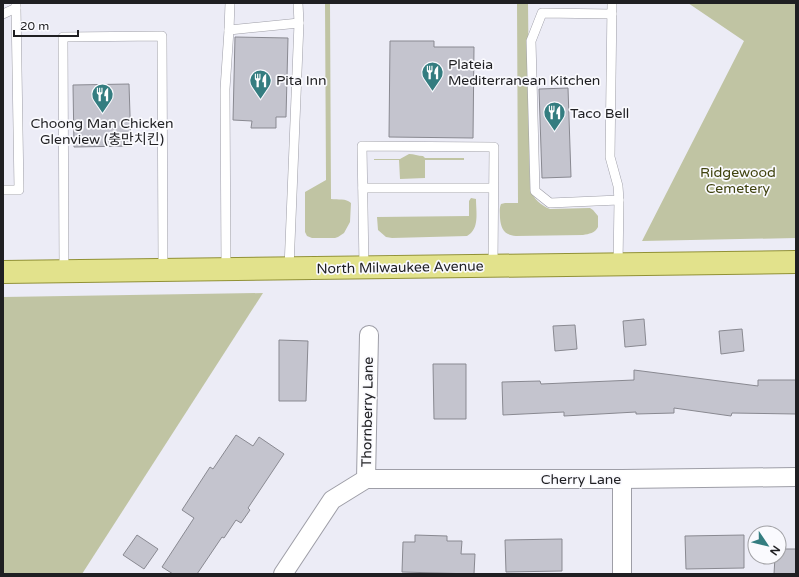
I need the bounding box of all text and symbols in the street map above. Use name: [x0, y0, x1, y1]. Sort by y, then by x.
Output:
scale bar: [14, 12, 78, 38]
text: 20 m: [20, 19, 49, 33]
place label: Plateia Mediterranean Kitchen: [448, 56, 600, 89]
restaurant icon: Plateia Mediterranean Kitchen: [419, 59, 445, 92]
restaurant icon: Pita Inn: [247, 67, 273, 100]
place label: Pita Inn: [276, 72, 327, 89]
restaurant icon: Choong Man Chicken Glenview (충만치킨): [89, 82, 115, 115]
restaurant icon: Taco Bell: [542, 100, 568, 133]
place label: Taco Bell: [570, 105, 629, 122]
place label: Choong Man Chicken Glenview (충만치킨): [31, 115, 174, 148]
park label: Ridgewood Cemetery: [700, 164, 776, 197]
street label: North Milwaukee Avenue: [316, 258, 484, 277]
street label: Thornberry Lane: [358, 357, 377, 467]
street label: Cherry Lane: [541, 471, 621, 488]
north arrow: [747, 525, 787, 565]
text: N: [767, 543, 783, 558]

